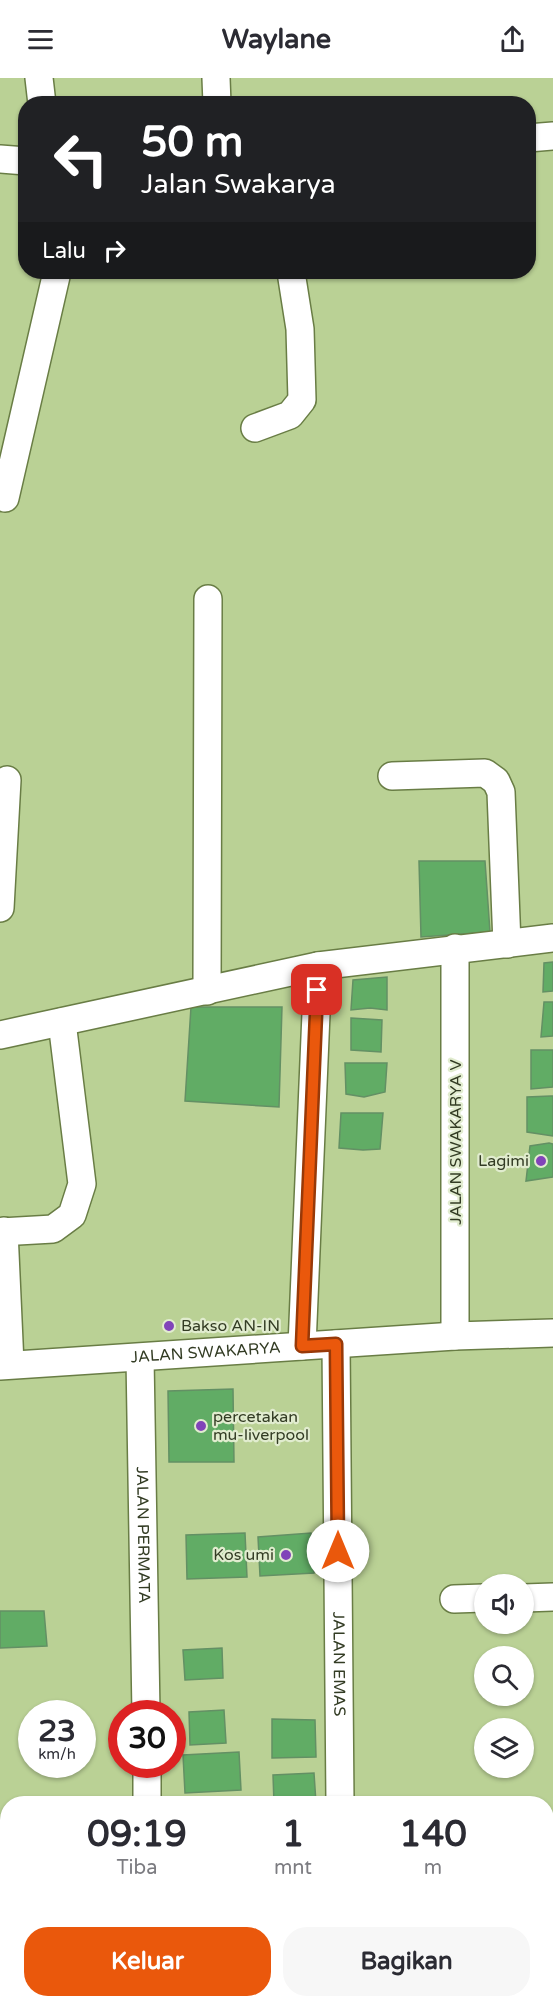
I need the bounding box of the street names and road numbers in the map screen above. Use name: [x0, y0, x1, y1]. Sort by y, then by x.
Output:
street label: JALAN SWAKARYA V: [446, 1059, 466, 1225]
street label: JALAN SWAKARYA: [130, 1338, 281, 1367]
street label: JALAN PERMATA: [132, 1466, 154, 1604]
street label: JALAN EMAS: [328, 1612, 349, 1717]

